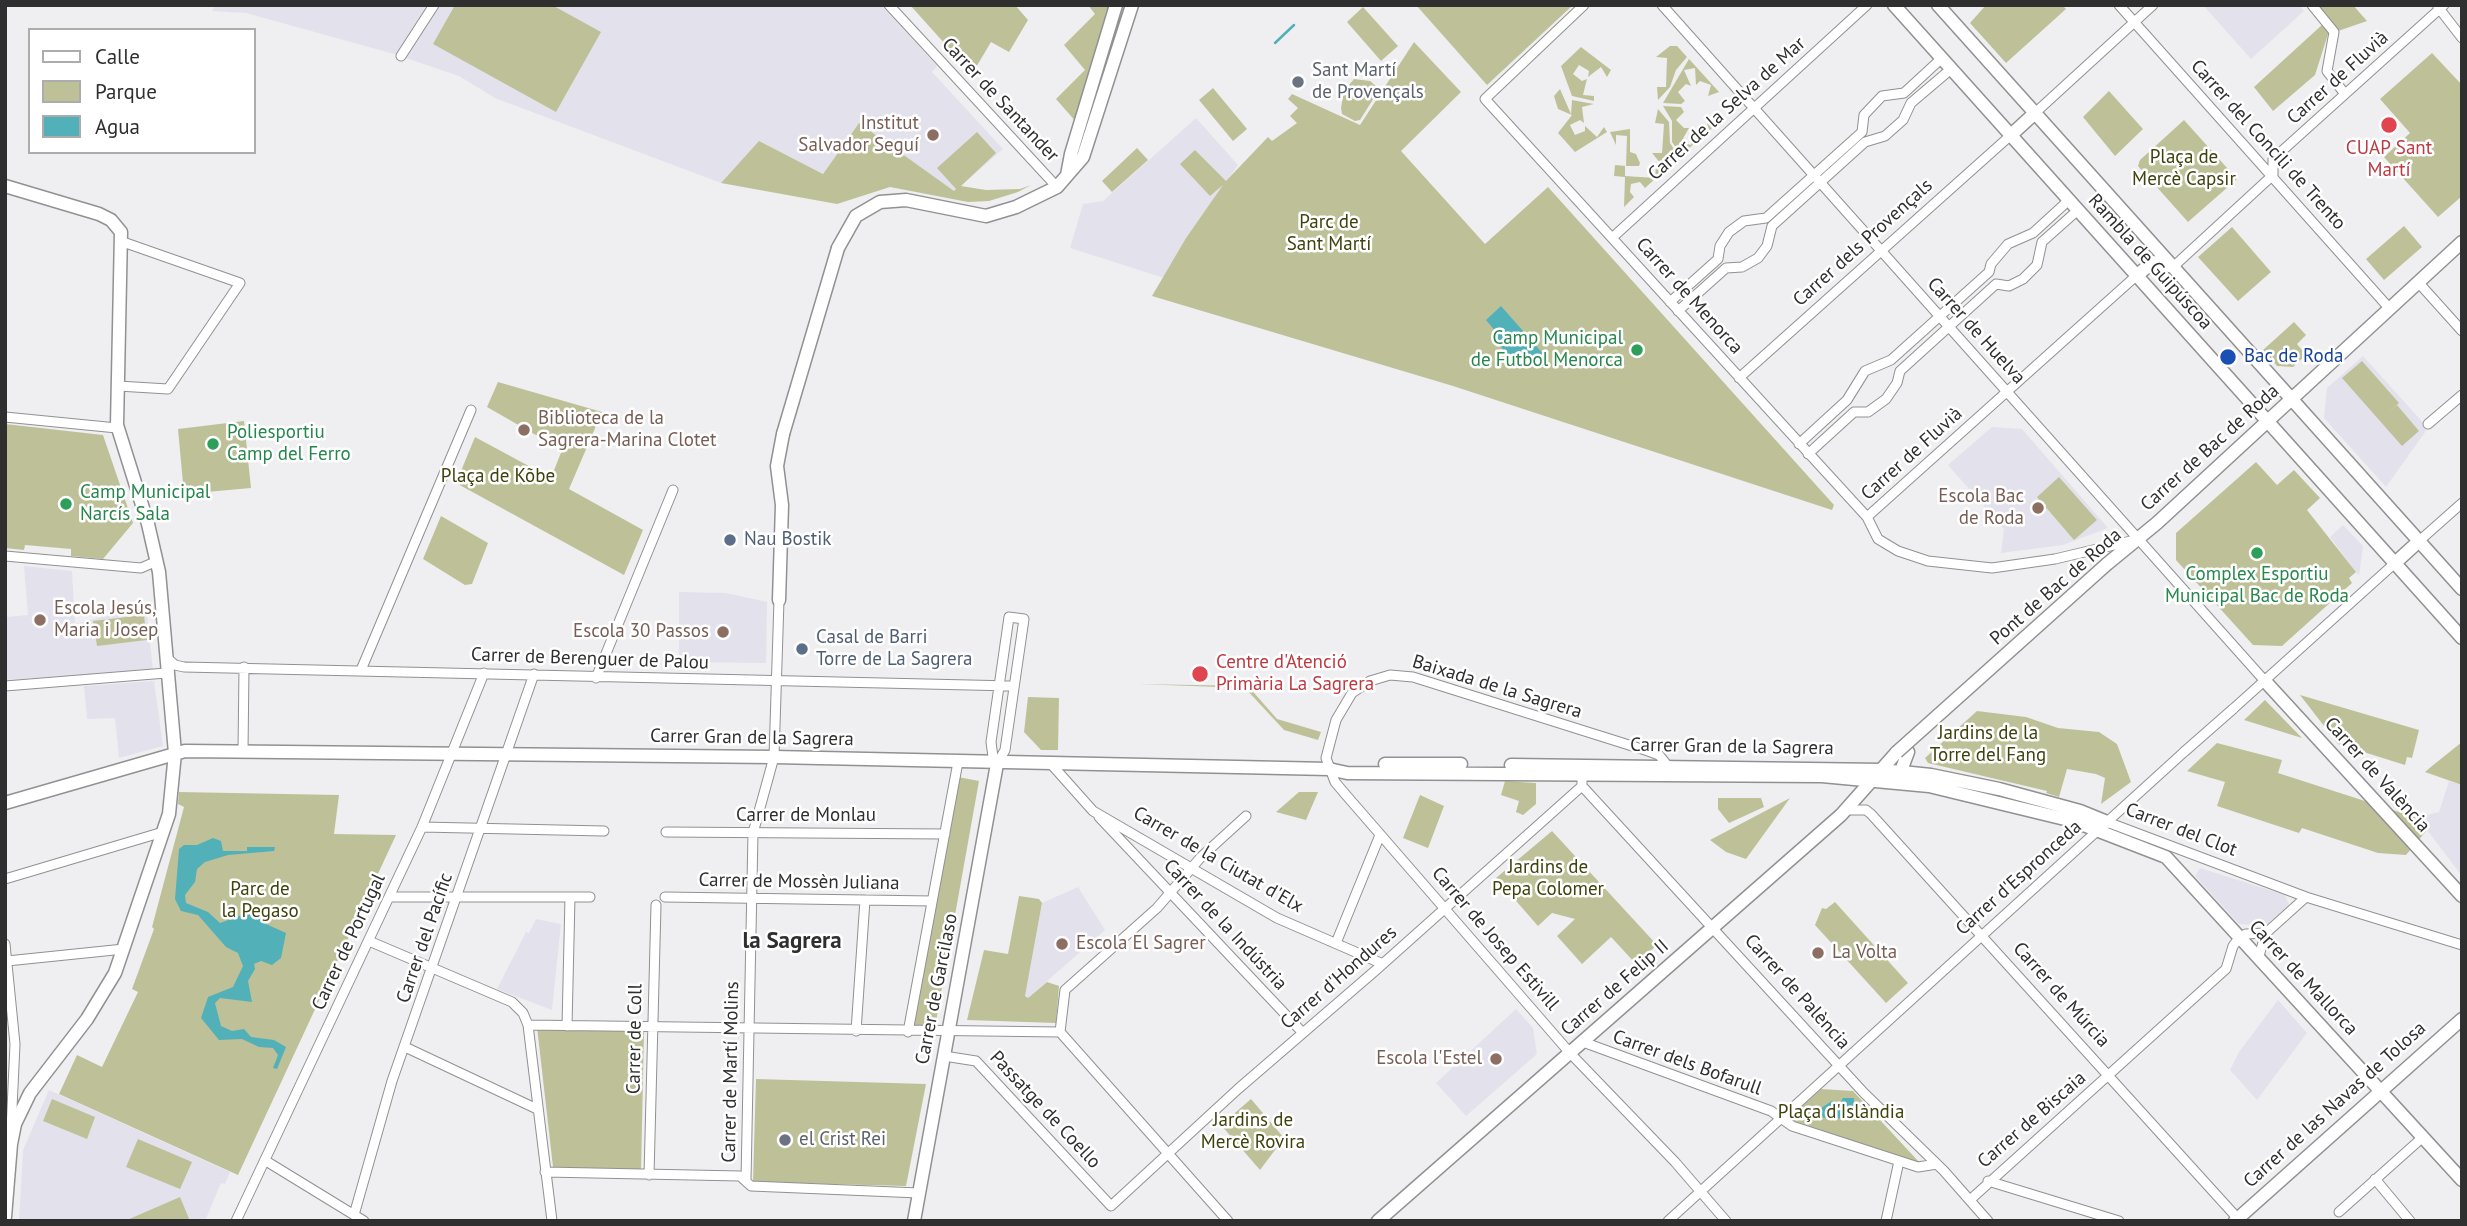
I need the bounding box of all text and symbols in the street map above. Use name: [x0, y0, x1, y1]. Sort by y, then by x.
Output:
street label: Carrer de Fluvià: [2283, 27, 2393, 129]
legend: [28, 28, 256, 154]
street label: Carrer de la Selva de Mar: [1644, 32, 1810, 186]
street label: Carrer de Santander: [937, 33, 1063, 167]
text: Calle: [95, 43, 140, 70]
street label: Carrer del Concili de Trento: [2186, 55, 2350, 235]
place label: Sant Martí de Provençals: [1312, 60, 1424, 104]
marker: Sant Martí de Provençals: [1290, 74, 1306, 90]
text: Parque: [95, 78, 157, 105]
text: Agua: [95, 113, 140, 140]
place label: Institut Salvador Seguí: [798, 113, 919, 157]
marker: CUAP Sant Martí: [2379, 115, 2399, 135]
marker: Institut Salvador Seguí: [925, 127, 941, 143]
place label: CUAP Sant Martí: [2346, 138, 2432, 182]
park label: Plaça de Mercè Capsir: [2132, 147, 2236, 191]
street label: Carrer dels Provençals: [1789, 174, 1937, 312]
street label: Rambla de Guipúscoa: [2083, 190, 2217, 334]
park label: Parc de Sant Martí: [1287, 212, 1371, 256]
street label: Carrer de Menorca: [1631, 233, 1747, 359]
street label: Carrer de Huelva: [1922, 273, 2030, 389]
place label: Camp Municipal de Futbol Menorca: [1471, 328, 1623, 372]
marker: Camp Municipal de Futbol Menorca: [1629, 342, 1645, 358]
place label: Bac de Roda: [2244, 346, 2343, 368]
marker: Bac de Roda: [2218, 347, 2238, 367]
street label: Carrer de Bac de Roda: [2136, 380, 2284, 516]
street label: Carrer de Fluvià: [1857, 403, 1967, 505]
place label: Biblioteca de la Sagrera-Marina Clotet: [538, 408, 716, 452]
place label: Poliesportiu Camp del Ferro: [227, 422, 351, 466]
marker: Biblioteca de la Sagrera-Marina Clotet: [516, 422, 532, 438]
marker: Poliesportiu Camp del Ferro: [205, 436, 221, 452]
park label: Plaça de Kõbe: [441, 466, 555, 488]
place label: Camp Municipal Narcís Sala: [80, 482, 210, 526]
place label: Escola Bac de Roda: [1938, 486, 2024, 530]
marker: Camp Municipal Narcís Sala: [58, 496, 74, 512]
marker: Escola Bac de Roda: [2030, 500, 2046, 516]
street label: Pont de Bac de Roda: [1986, 524, 2126, 650]
place label: Nau Bostik: [744, 529, 831, 551]
marker: Nau Bostik: [722, 532, 738, 548]
marker: Complex Esportiu Municipal Bac de Roda: [2249, 545, 2265, 561]
place label: Complex Esportiu Municipal Bac de Roda: [2165, 564, 2349, 608]
place label: Escola Jesús, Maria i Josep: [54, 598, 158, 642]
marker: Escola Jesús, Maria i Josep: [32, 612, 48, 628]
place label: Escola 30 Passos: [573, 621, 709, 643]
marker: Escola 30 Passos: [715, 624, 731, 640]
place label: Casal de Barri Torre de La Sagrera: [816, 627, 973, 671]
marker: Casal de Barri Torre de La Sagrera: [794, 641, 810, 657]
street label: Carrer de Berenguer de Palou: [471, 643, 709, 675]
street label: Baixada de la Sagrera: [1409, 650, 1585, 724]
place label: Centre d'Atenció Primària La Sagrera: [1216, 652, 1374, 696]
marker: Centre d'Atenció Primària La Sagrera: [1190, 664, 1210, 684]
street label: Carrer de València: [2319, 713, 2435, 837]
park label: Jardins de la Torre del Fang: [1930, 723, 2046, 767]
street label: Carrer Gran de la Sagrera: [650, 725, 854, 751]
street label: Carrer Gran de la Sagrera: [1630, 734, 1834, 760]
street label: Carrer del Clot: [2122, 798, 2240, 862]
street label: Carrer de la Ciutat d'Elx: [1129, 802, 1307, 918]
street label: Carrer de Monlau: [736, 805, 876, 827]
street label: Carrer d'Espronceda: [1951, 816, 2087, 940]
street label: Carrer de la Indústria: [1158, 855, 1292, 995]
park label: Jardins de Pepa Colomer: [1492, 857, 1604, 901]
street label: Carrer de Josep Estivill: [1426, 863, 1564, 1015]
street label: Carrer de Mossèn Juliana: [698, 869, 900, 895]
street label: Carrer de Portugal: [307, 870, 391, 1014]
street label: Carrer del Pacífic: [392, 870, 458, 1006]
park label: Parc de la Pegaso: [221, 879, 299, 923]
street label: Carrer de Garcilaso: [911, 912, 963, 1066]
street label: Carrer de Mallorca: [2244, 916, 2362, 1040]
street label: Carrer d'Hondures: [1276, 921, 1402, 1035]
district label: la Sagrera: [742, 927, 842, 955]
street label: Carrer de Palència: [1739, 930, 1855, 1054]
place label: Escola El Sagrer: [1076, 933, 1206, 955]
street label: Carrer de Felip II: [1556, 935, 1674, 1041]
marker: Escola El Sagrer: [1054, 936, 1070, 952]
street label: Carrer de Múrcia: [2008, 938, 2114, 1052]
place label: La Volta: [1832, 942, 1897, 964]
marker: La Volta: [1810, 945, 1826, 961]
street label: Carrer de Martí Molins: [718, 981, 744, 1163]
street label: Carrer de Coll: [623, 984, 647, 1094]
street label: Carrer de las Navas de Tolosa: [2239, 1017, 2431, 1193]
street label: Carrer dels Bofarull: [1609, 1025, 1765, 1101]
street label: Passatge de Coello: [985, 1047, 1105, 1173]
place label: Escola l'Estel: [1376, 1048, 1482, 1070]
marker: Escola l'Estel: [1488, 1051, 1504, 1067]
street label: Carrer de Biscaia: [1973, 1067, 2091, 1173]
park label: Plaça d'Islàndia: [1778, 1102, 1904, 1124]
park label: Jardins de Mercè Rovira: [1201, 1110, 1305, 1154]
place label: el Crist Rei: [799, 1129, 886, 1151]
marker: el Crist Rei: [777, 1132, 793, 1148]

